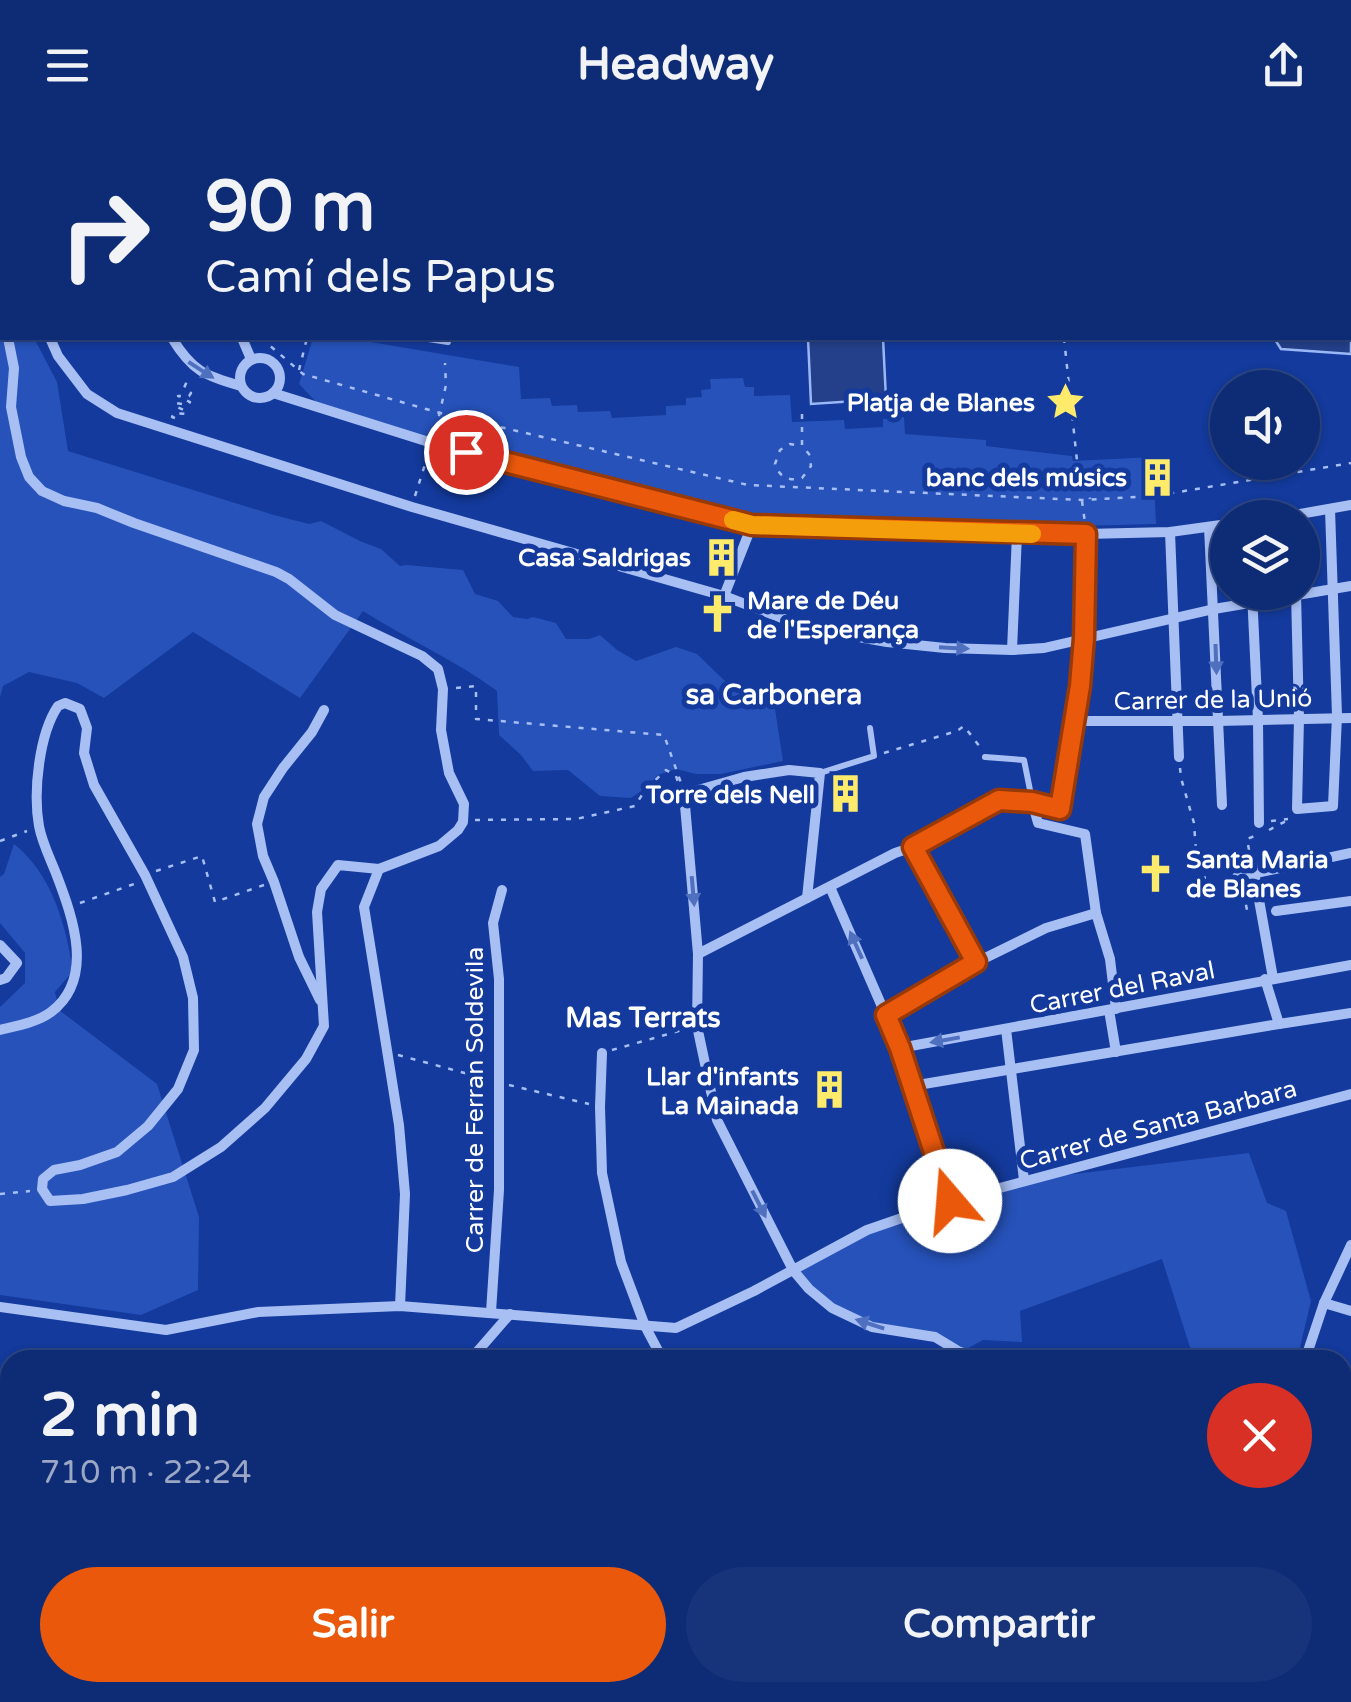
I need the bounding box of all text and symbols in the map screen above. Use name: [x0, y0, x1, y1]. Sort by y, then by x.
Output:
icon: menu: [40, 38, 95, 93]
text: Headway: [577, 38, 774, 92]
icon: share: [1256, 38, 1311, 93]
text: 90 m: [205, 166, 375, 250]
icon: right: [40, 170, 170, 300]
text: Camí dels Papus: [205, 251, 556, 305]
one-way arrow: [187, 360, 214, 378]
map controls: [1210, 370, 1320, 610]
button: sound: [1210, 370, 1320, 480]
place icon: Platja de Blanes: [1044, 381, 1086, 423]
place label: Platja de Blanes: [847, 388, 1035, 418]
pin: [424, 410, 509, 495]
icon: arrive: [439, 425, 494, 480]
building icon: banc dels músics: [1136, 456, 1178, 498]
place label: banc dels músics: [926, 463, 1127, 493]
button: layers: [1210, 500, 1320, 610]
building icon: Casa Saldrigas: [700, 536, 742, 578]
place label: Casa Saldrigas: [518, 543, 691, 573]
place label: Mare de Déu de l'Esperança: [747, 586, 919, 645]
church icon: Mare de Déu de l'Esperança: [696, 593, 738, 635]
one-way arrow: [939, 640, 971, 656]
one-way arrow: [1208, 643, 1224, 675]
district label: sa Carbonera: [686, 678, 862, 712]
street label: Carrer de la Unió: [1113, 683, 1313, 717]
building icon: Torre dels Nell: [824, 773, 866, 815]
place label: Torre dels Nell: [645, 780, 815, 810]
place label: Santa Maria de Blanes: [1186, 845, 1329, 904]
church icon: Santa Maria de Blanes: [1135, 852, 1177, 894]
one-way arrow: [685, 876, 701, 907]
one-way arrow: [848, 930, 864, 960]
street label: Carrer de Ferran Soldevila: [460, 947, 490, 1253]
street label: Carrer del Raval: [1027, 955, 1217, 1021]
district label: Mas Terrats: [565, 1001, 721, 1035]
one-way arrow: [929, 1033, 961, 1048]
place label: Llar d'infants La Mainada: [646, 1062, 799, 1121]
building icon: Llar d'infants La Mainada: [808, 1069, 850, 1111]
street label: Carrer de Santa Barbara: [1016, 1074, 1300, 1176]
position arrow: [898, 1149, 1002, 1253]
one-way arrow: [750, 1189, 767, 1218]
one-way arrow: [855, 1315, 885, 1330]
text: 2 min: [40, 1380, 200, 1452]
button: close: [1207, 1383, 1312, 1488]
text: 710 m · 22:24: [40, 1454, 252, 1492]
button: Salir: [40, 1567, 666, 1682]
button: Compartir: [686, 1567, 1312, 1682]

